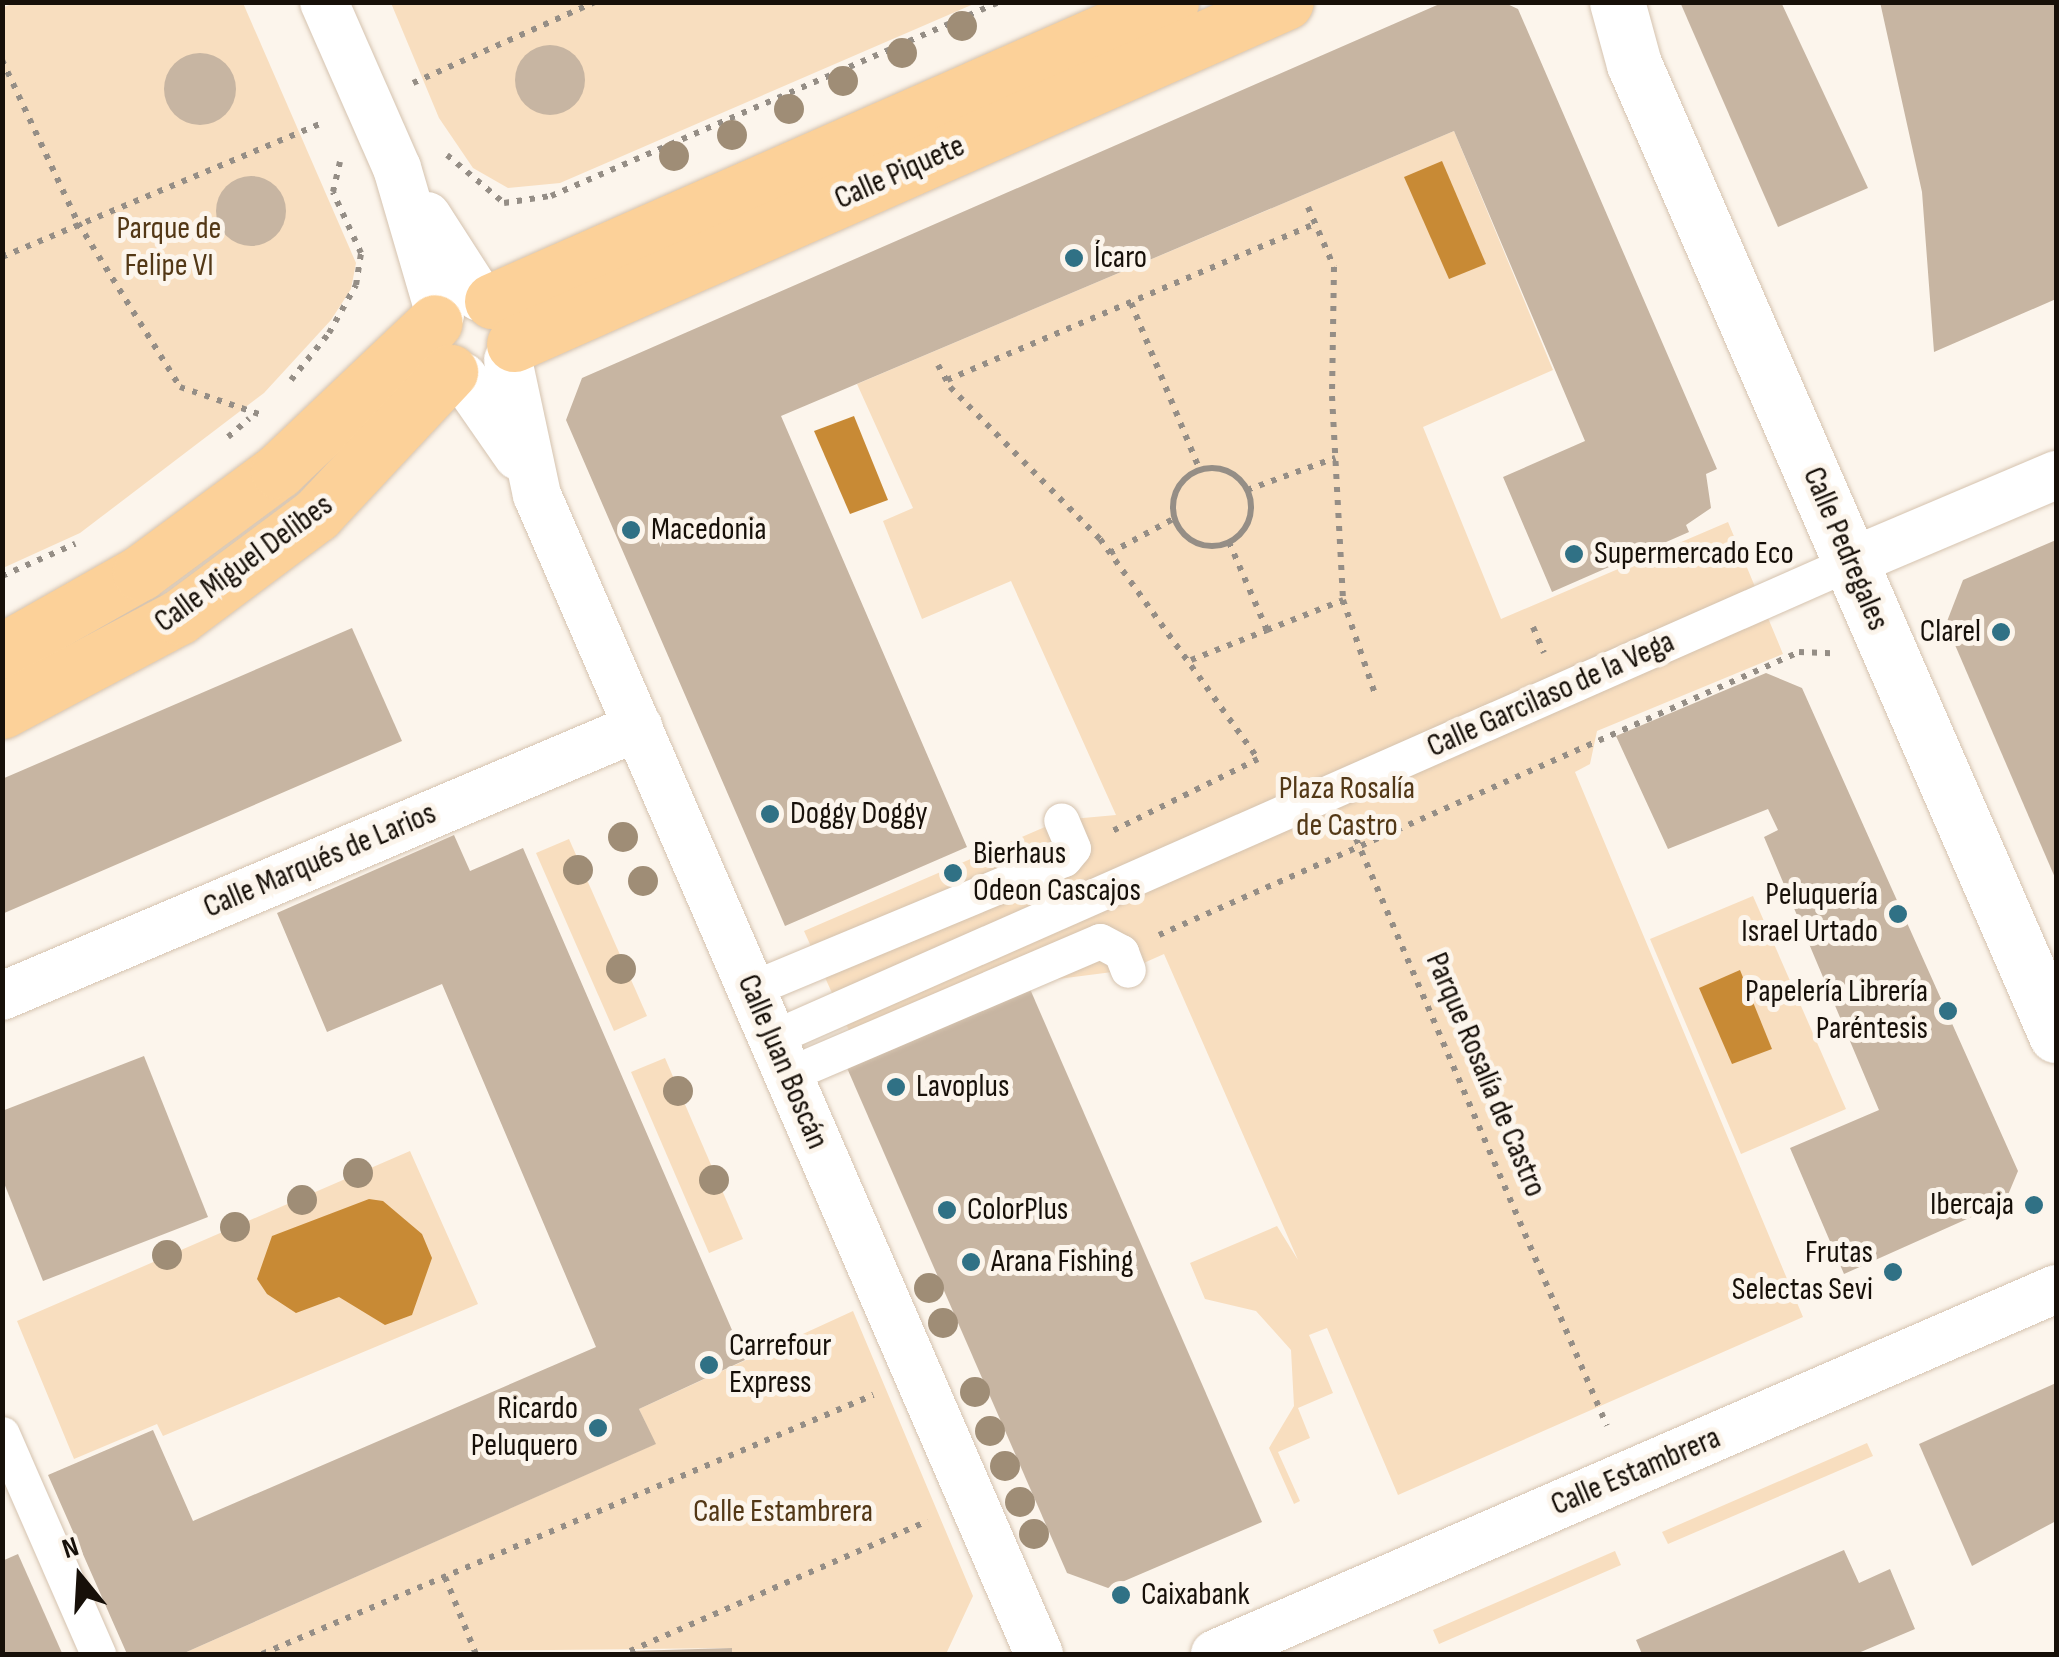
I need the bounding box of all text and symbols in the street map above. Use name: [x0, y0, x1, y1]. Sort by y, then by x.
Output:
street label: Calle Piquete: [829, 127, 971, 219]
park label: Parque de Felipe VI: [117, 211, 221, 286]
place label: Ícaro: [1094, 239, 1147, 277]
marker: Ícaro: [1063, 247, 1085, 269]
street label: Calle Pedregales: [1793, 462, 1897, 636]
street label: Calle Miguel Delibes: [147, 486, 341, 642]
place label: Macedonia: [651, 511, 766, 549]
marker: Macedonia: [620, 519, 642, 541]
place label: Supermercado Eco: [1594, 535, 1794, 573]
marker: Supermercado Eco: [1563, 543, 1585, 565]
place label: Clarel: [1920, 613, 1981, 651]
marker: Clarel: [1990, 621, 2012, 643]
street label: Calle Garcilaso de la Vega: [1421, 623, 1681, 767]
park label: Plaza Rosalía de Castro: [1279, 771, 1415, 846]
street label: Calle Marqués de Larios: [198, 795, 442, 927]
place label: Doggy Doggy: [790, 795, 928, 833]
marker: Doggy Doggy: [759, 803, 781, 825]
place label: Bierhaus Odeon Cascajos: [973, 836, 1141, 911]
marker: Bierhaus Odeon Cascajos: [942, 862, 964, 884]
place label: Peluquería Israel Urtado: [1741, 877, 1878, 952]
marker: Peluquería Israel Urtado: [1887, 903, 1909, 925]
street label: Parque Rosalía de Castro: [1416, 947, 1554, 1203]
street label: Calle Juan Boscán: [728, 969, 836, 1155]
place label: Papelería Librería Paréntesis: [1745, 974, 1928, 1049]
marker: Papelería Librería Paréntesis: [1937, 1000, 1959, 1022]
place label: Lavoplus: [916, 1068, 1009, 1106]
marker: Lavoplus: [885, 1076, 907, 1098]
place label: Ibercaja: [1930, 1186, 2014, 1224]
place label: ColorPlus: [967, 1191, 1068, 1229]
marker: Ibercaja: [2023, 1194, 2045, 1216]
marker: ColorPlus: [936, 1199, 958, 1221]
place label: Frutas Selectas Sevi: [1732, 1235, 1873, 1310]
place label: Arana Fishing: [991, 1243, 1134, 1281]
marker: Arana Fishing: [960, 1251, 982, 1273]
marker: Frutas Selectas Sevi: [1882, 1261, 1904, 1283]
place label: Carrefour Express: [729, 1328, 831, 1403]
marker: Carrefour Express: [698, 1354, 720, 1376]
place label: Ricardo Peluquero: [471, 1391, 578, 1466]
marker: Ricardo Peluquero: [587, 1417, 609, 1439]
street label: Calle Estambrera: [1546, 1419, 1726, 1525]
park label: Calle Estambrera: [693, 1493, 873, 1531]
north arrow: [30, 1527, 130, 1627]
text: N: [58, 1530, 83, 1566]
place label: Caixabank: [1141, 1576, 1250, 1614]
marker: Caixabank: [1110, 1584, 1132, 1606]

